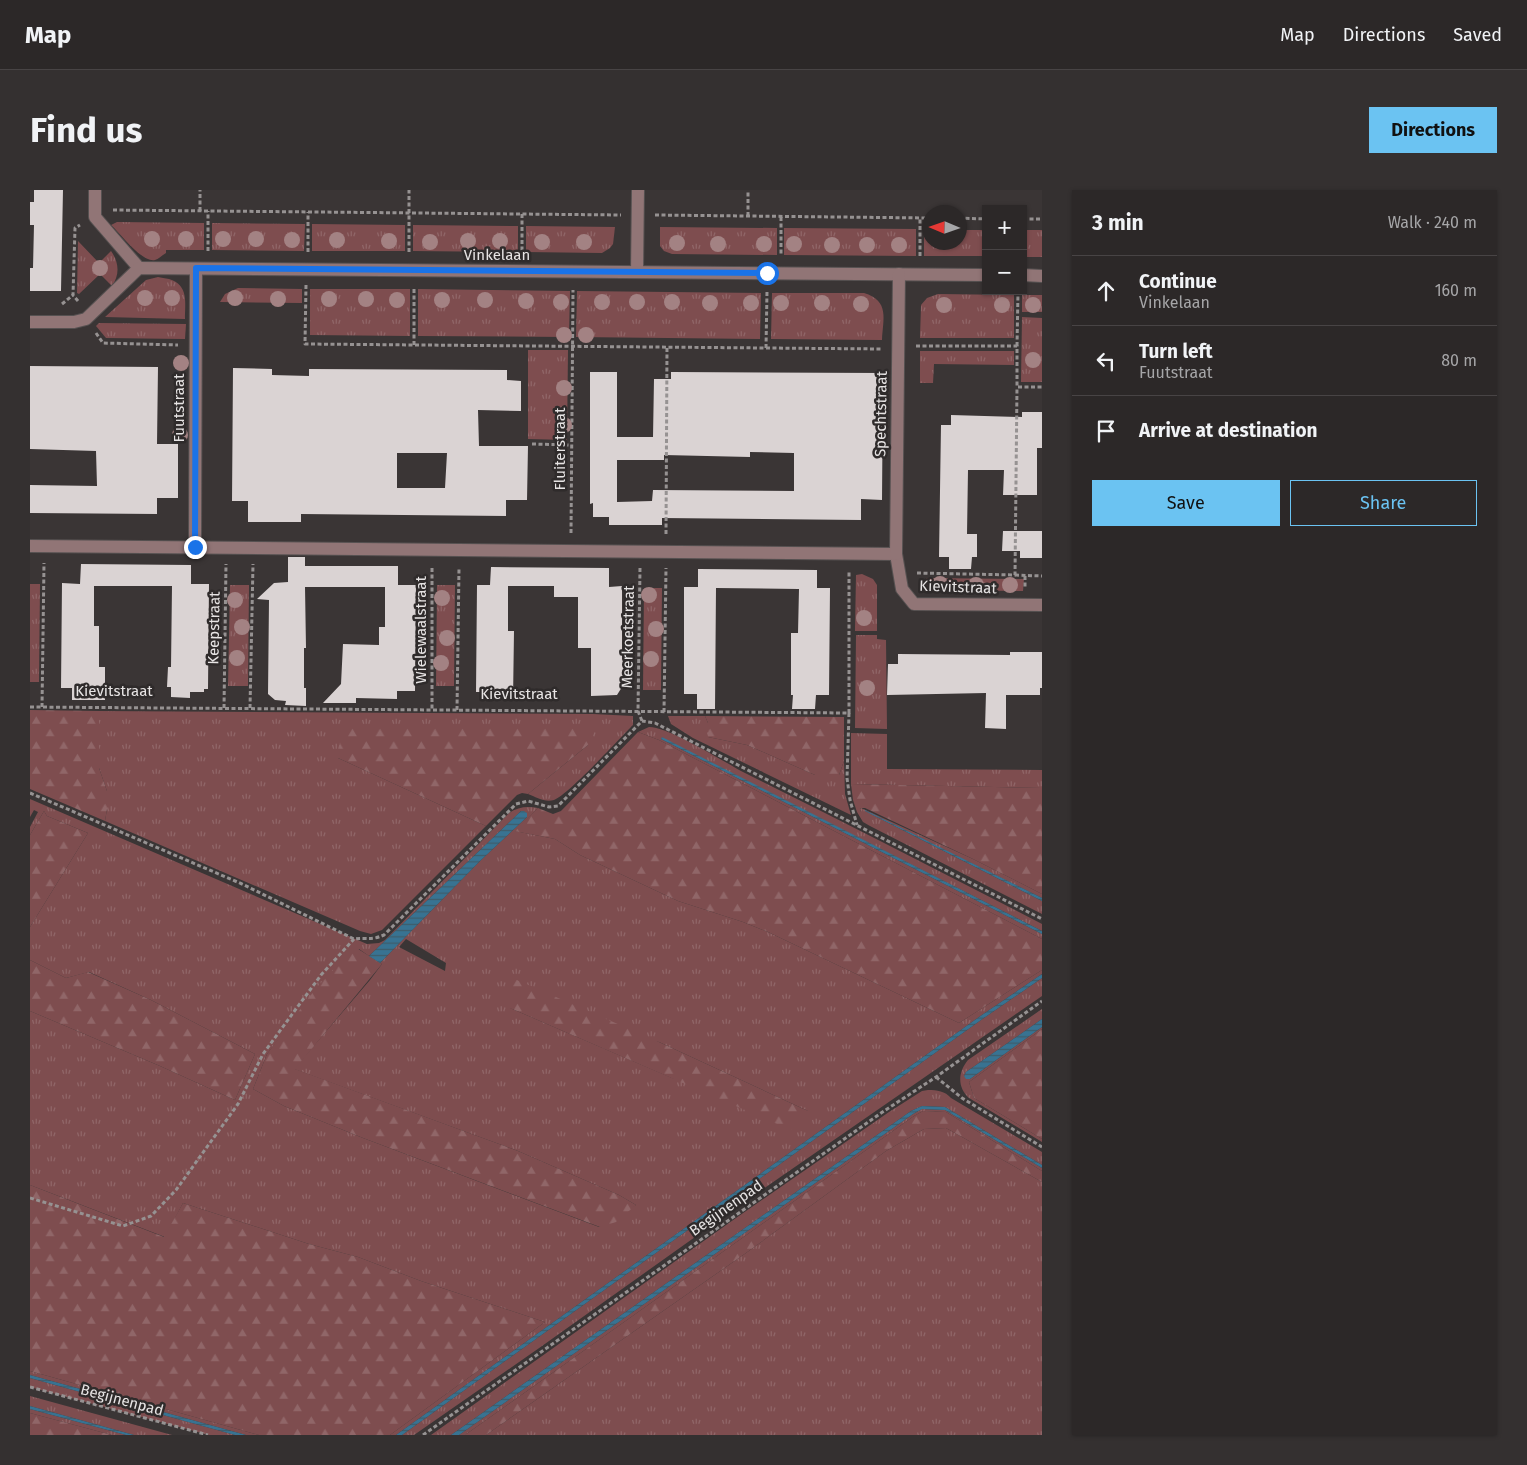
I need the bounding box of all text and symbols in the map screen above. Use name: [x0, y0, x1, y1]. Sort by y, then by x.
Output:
text: Map: [25, 21, 71, 49]
text: Map: [1280, 24, 1315, 46]
text: Directions: [1343, 24, 1425, 46]
text: Saved: [1453, 24, 1502, 46]
button: Directions: [1369, 107, 1497, 153]
text: Find us: [30, 109, 142, 151]
north arrow: [922, 205, 967, 250]
map controls: [982, 205, 1027, 295]
button: +: [982, 205, 1027, 250]
text: 3 min: [1092, 210, 1144, 236]
text: Walk · 240 m: [1388, 213, 1477, 232]
street label: Vinkelaan: [464, 246, 530, 264]
button: −: [982, 250, 1027, 295]
route start: [756, 262, 779, 285]
text: Continue: [1139, 270, 1217, 293]
icon: ahead: [1092, 277, 1120, 305]
text: 160 m: [1435, 281, 1477, 300]
text: Vinkelaan: [1139, 293, 1210, 312]
text: Turn left: [1139, 340, 1213, 363]
icon: left: [1092, 347, 1120, 375]
text: 80 m: [1441, 351, 1477, 370]
text: Fuutstraat: [1139, 363, 1213, 382]
street label: Spechtstraat: [871, 370, 891, 457]
street label: Fuutstraat: [170, 373, 188, 443]
street label: Fluiterstraat: [551, 407, 569, 490]
icon: arrive: [1092, 417, 1120, 445]
text: Arrive at destination: [1139, 419, 1318, 442]
button: Save: [1092, 480, 1280, 526]
button: Share: [1290, 480, 1477, 526]
route end: [184, 536, 207, 559]
street label: Wielewaalstraat: [412, 576, 430, 684]
street label: Kievitstraat: [919, 577, 998, 597]
street label: Meerkoetstraat: [618, 585, 638, 689]
street label: Keepstraat: [204, 591, 224, 665]
street label: Kievitstraat: [75, 682, 153, 700]
street label: Kievitstraat: [480, 685, 558, 703]
street label: Begijnenpad: [686, 1176, 766, 1240]
street label: Begijnenpad: [79, 1380, 165, 1420]

